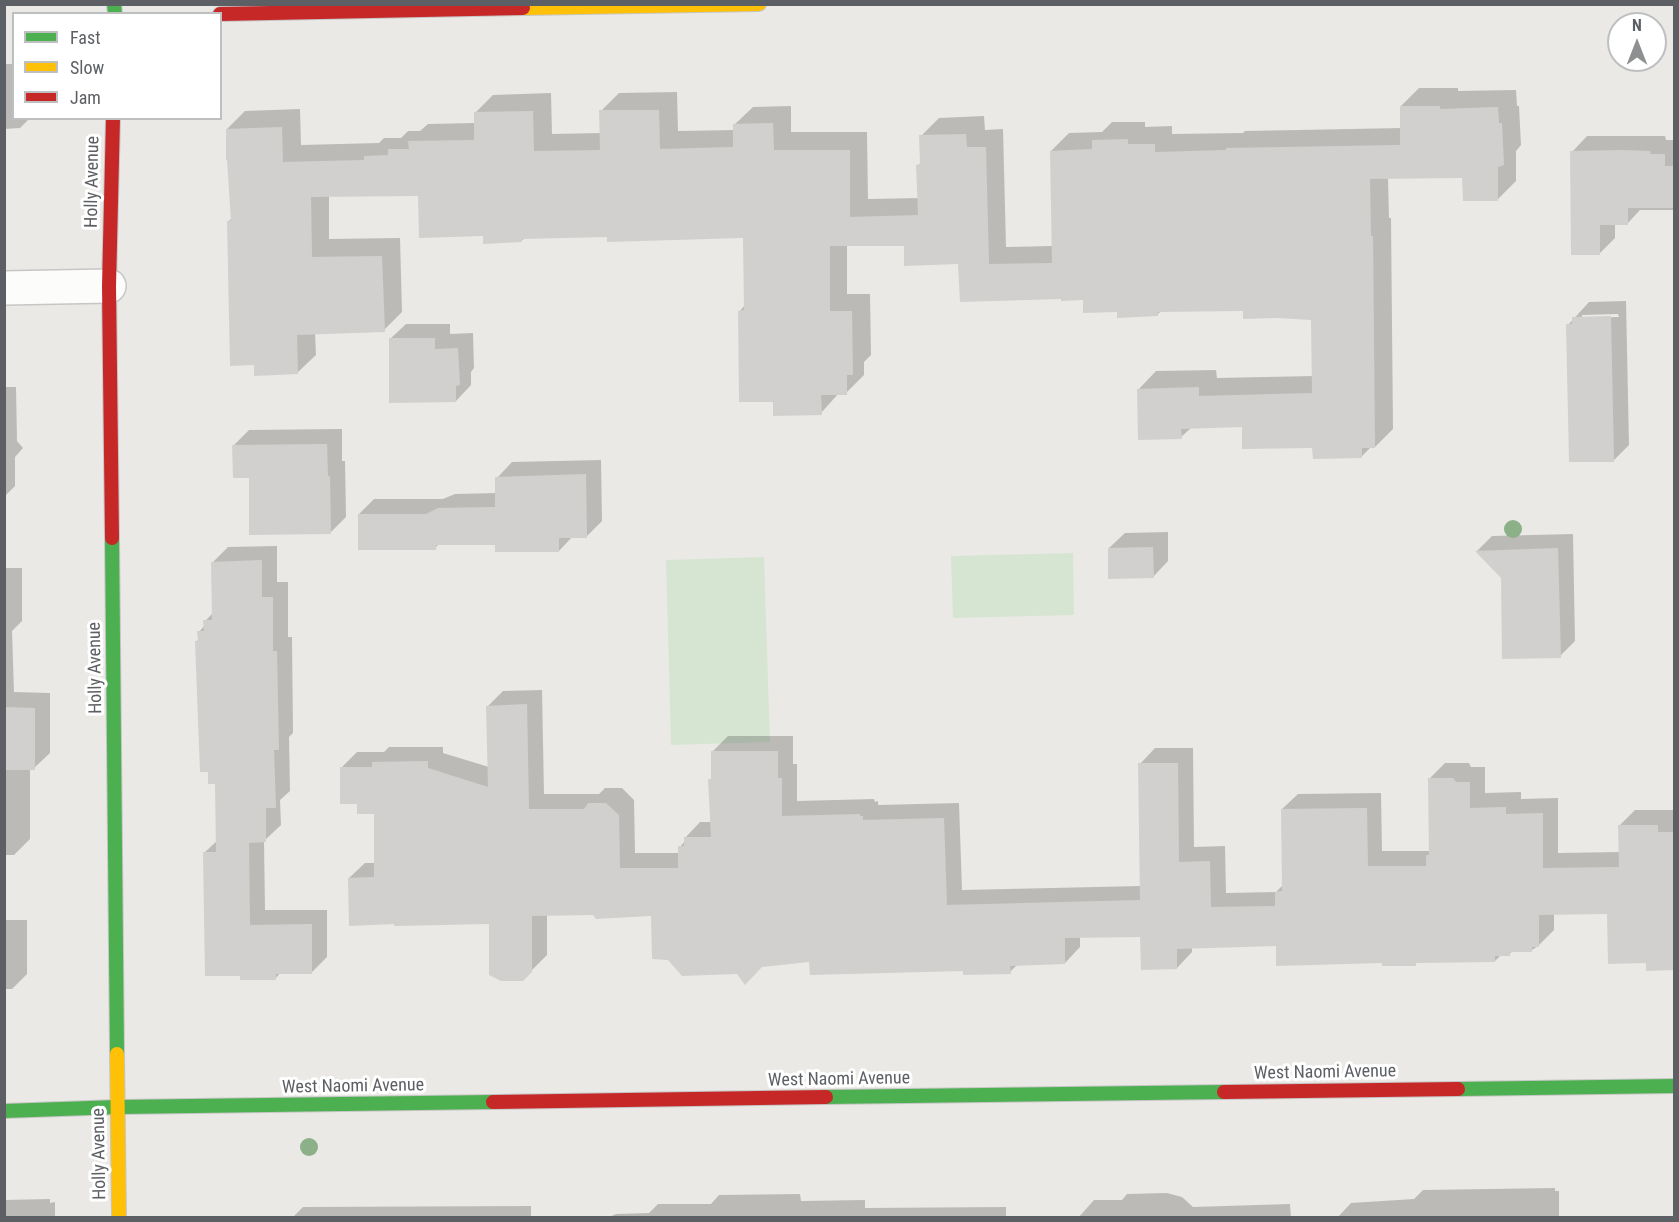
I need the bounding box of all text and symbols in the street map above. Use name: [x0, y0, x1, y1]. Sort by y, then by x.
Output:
legend: [12, 12, 222, 120]
north arrow: [1607, 12, 1667, 72]
text: N: [1632, 16, 1642, 35]
text: Fast: [70, 27, 101, 48]
text: Slow: [70, 57, 104, 78]
text: Jam: [70, 87, 101, 108]
street label: Holly Avenue: [81, 136, 105, 228]
street label: Holly Avenue: [84, 622, 108, 714]
street label: West Naomi Avenue: [1254, 1061, 1396, 1085]
street label: West Naomi Avenue: [768, 1068, 910, 1092]
street label: West Naomi Avenue: [282, 1075, 424, 1099]
street label: Holly Avenue: [88, 1108, 112, 1200]

